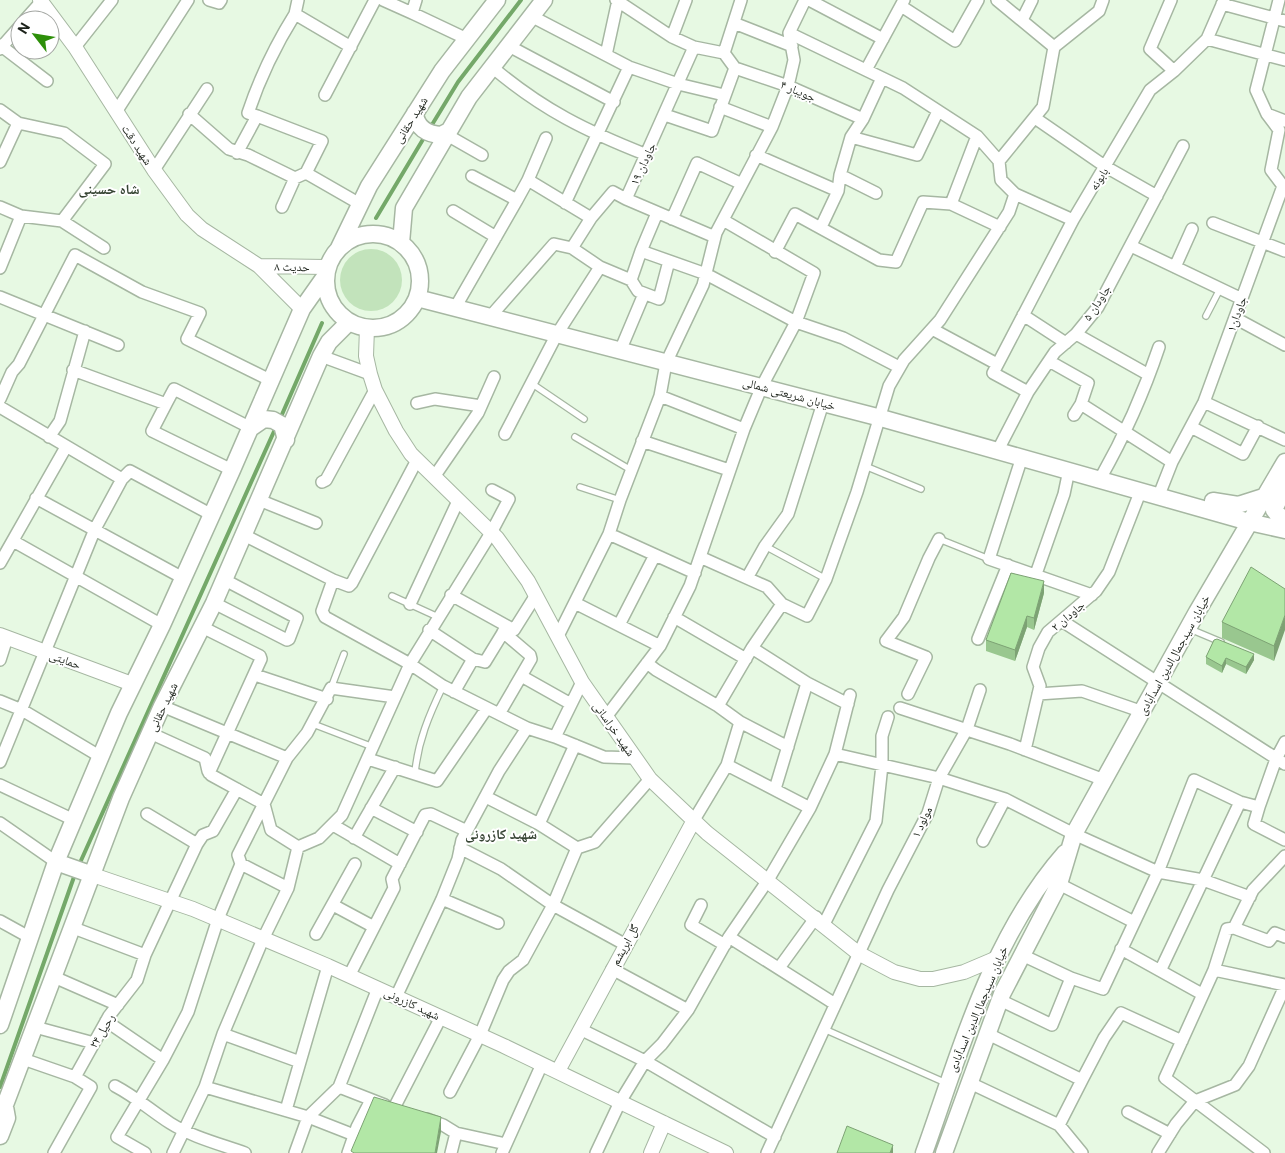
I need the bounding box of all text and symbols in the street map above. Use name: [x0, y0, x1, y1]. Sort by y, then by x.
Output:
north arrow: [10, 10, 60, 60]
text: N: [14, 20, 33, 37]
street label: جویبار ۴: [778, 77, 818, 105]
street label: شهید حقانی: [391, 94, 431, 146]
street label: شهید دقت: [119, 122, 155, 168]
street label: جاودان ۱۹: [627, 140, 659, 187]
street label: بابونه: [1087, 165, 1112, 193]
district label: شاه حسینی: [79, 181, 140, 198]
street label: حدیث ۸: [274, 260, 310, 275]
street label: جاودان ۵: [1080, 282, 1114, 323]
street label: جاودان۱: [1224, 294, 1250, 334]
street label: خیابان شریعتی شمالی: [741, 375, 837, 414]
street label: خیابان سیدجمال‌الدین اسدآبادی: [1135, 592, 1213, 718]
street label: جاودان ۲: [1048, 598, 1088, 634]
street label: حمایتی: [47, 648, 83, 672]
street label: شهید حقانی: [145, 680, 181, 734]
street label: شهید خراسانی: [590, 699, 638, 759]
street label: مولود ۱: [909, 804, 935, 840]
district label: شهید کازرونی: [465, 826, 537, 843]
street label: گل ابریشم: [608, 922, 643, 968]
street label: خیابان سیدجمال‌الدین اسدآبادی: [945, 944, 1011, 1074]
street label: شهید کازرونی: [382, 985, 442, 1023]
street label: رحیل ۲۴: [86, 1011, 118, 1051]

